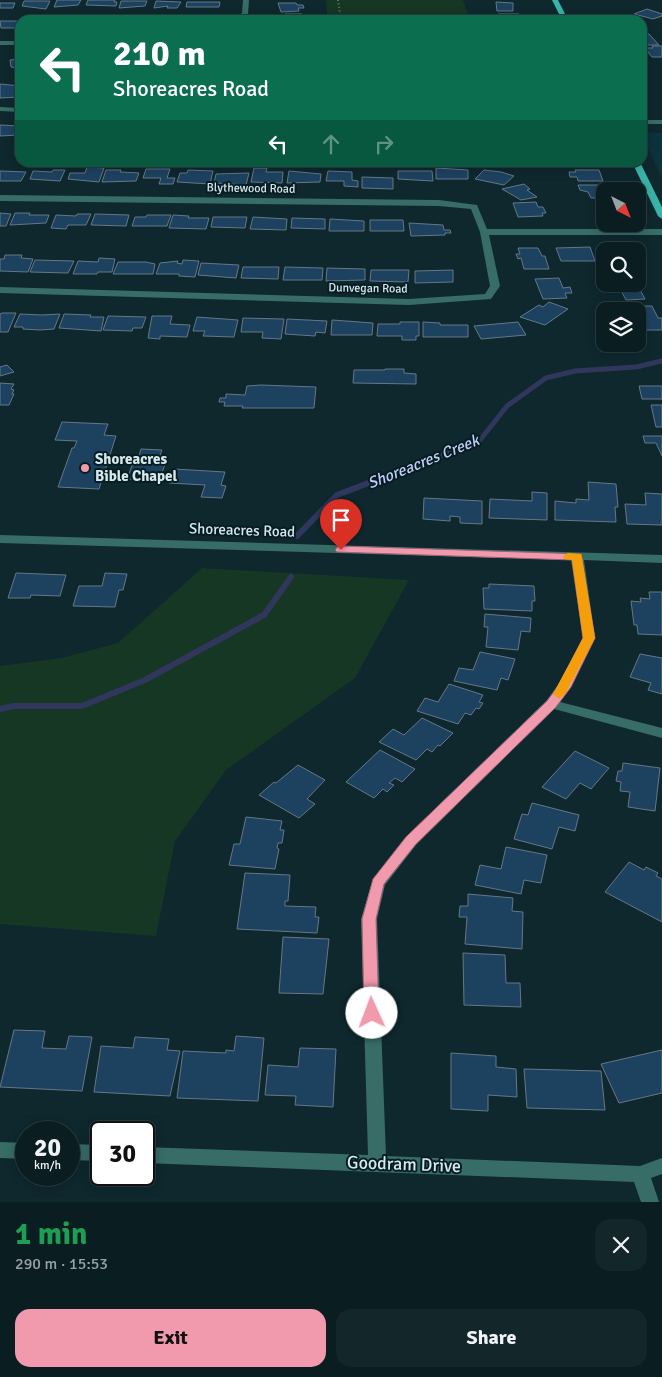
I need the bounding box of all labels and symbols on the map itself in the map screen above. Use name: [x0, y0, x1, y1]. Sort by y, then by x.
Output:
street label: Blythewood Road: [207, 180, 295, 197]
north arrow: [596, 182, 646, 232]
street label: Dunvegan Road: [328, 280, 408, 297]
water label: Shoreacres Creek: [365, 430, 484, 493]
place label: Shoreacres Bible Chapel: [95, 450, 177, 485]
marker: Shoreacres Bible Chapel: [79, 462, 91, 474]
pin: [320, 499, 362, 550]
street label: Shoreacres Road: [189, 519, 296, 541]
position arrow: [345, 986, 397, 1038]
speed limit sign: 30: [90, 1121, 155, 1186]
street label: Goodram Drive: [347, 1151, 461, 1177]

